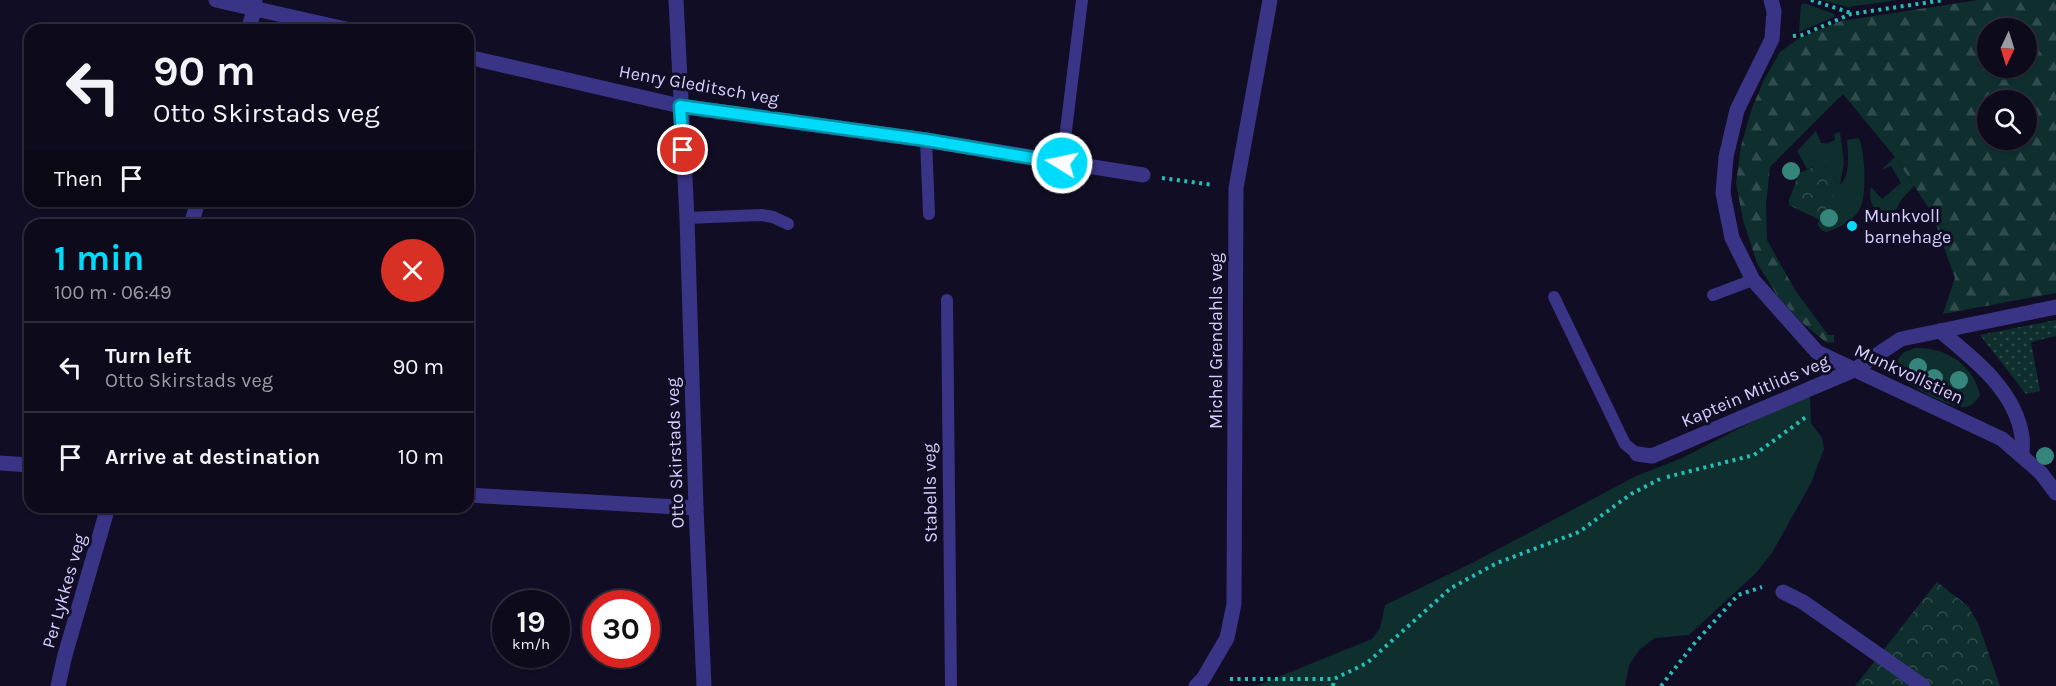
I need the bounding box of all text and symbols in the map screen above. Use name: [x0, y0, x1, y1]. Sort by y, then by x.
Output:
north arrow: [1977, 18, 2037, 78]
map controls: [1977, 18, 2037, 150]
text: 90 m: [153, 46, 256, 96]
icon: left: [54, 48, 132, 126]
street label: Henry Gleditsch veg: [617, 60, 781, 110]
button: search: [1977, 90, 2037, 150]
text: Otto Skirstads veg: [153, 97, 380, 129]
pin: [657, 124, 708, 175]
position arrow: [1030, 131, 1094, 195]
icon: arrive: [666, 133, 699, 166]
icon: arrive: [115, 162, 148, 195]
text: Then: [54, 166, 103, 192]
place label: Munkvoll barnehage: [1864, 205, 1951, 248]
marker: Munkvoll barnehage: [1845, 219, 1859, 233]
text: 1 min: [54, 237, 144, 279]
button: close: [381, 239, 444, 302]
street label: Michel Grendahls veg: [1205, 253, 1227, 429]
text: 100 m · 06:49: [54, 281, 172, 304]
street label: Munkvollstien: [1851, 339, 1967, 409]
text: Turn left: [105, 343, 192, 369]
street label: Kaptein Mitlids veg: [1678, 350, 1832, 432]
icon: left: [54, 351, 87, 384]
text: 90 m: [392, 354, 444, 380]
text: Otto Skirstads veg: [105, 369, 273, 392]
street label: Otto Skirstads veg: [661, 377, 689, 529]
icon: arrive: [54, 441, 87, 474]
street label: Stabells veg: [918, 443, 942, 543]
text: Arrive at destination: [105, 444, 320, 470]
text: 10 m: [398, 444, 444, 470]
street label: Per Lykkes veg: [37, 531, 91, 651]
speed limit sign: 30: [582, 590, 660, 668]
text: 19: [516, 604, 545, 640]
text: km/h: [512, 635, 550, 653]

